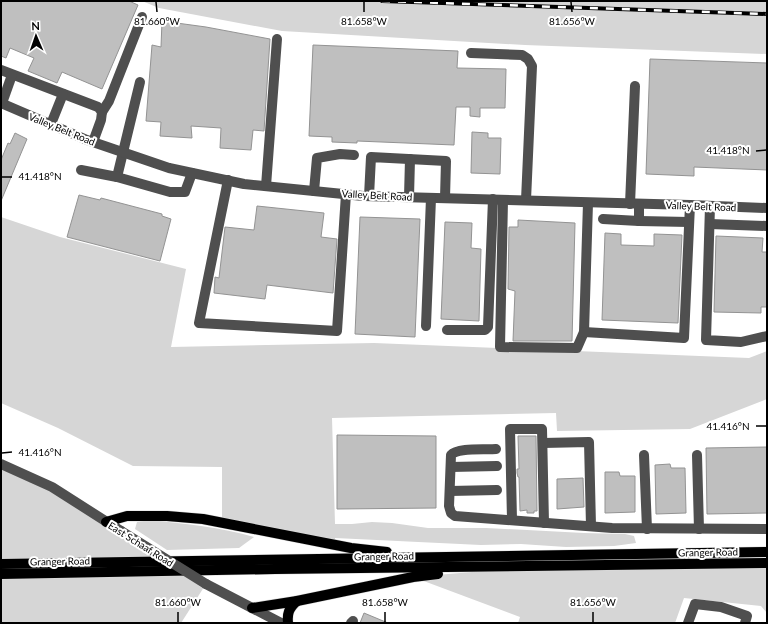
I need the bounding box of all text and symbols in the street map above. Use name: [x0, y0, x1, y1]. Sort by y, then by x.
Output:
text: 81.660°W: [134, 15, 181, 27]
text: 81.658°W: [341, 15, 388, 27]
text: 81.656°W: [549, 15, 596, 27]
north arrow: [16, 16, 56, 56]
text: N: [31, 19, 40, 32]
street label: Valley Belt Road: [27, 110, 97, 148]
text: 41.418°N: [706, 144, 750, 156]
text: 41.418°N: [18, 170, 62, 182]
street label: Valley Belt Road: [341, 187, 413, 203]
street label: Valley Belt Road: [665, 199, 737, 213]
text: 41.416°N: [706, 420, 750, 432]
text: 41.416°N: [18, 446, 62, 458]
street label: East Schaaf Road: [106, 519, 176, 569]
street label: Granger Road: [678, 545, 738, 559]
street label: Granger Road: [354, 549, 414, 563]
street label: Granger Road: [30, 554, 90, 568]
text: 81.660°W: [155, 596, 202, 608]
text: 81.658°W: [362, 596, 409, 608]
text: 81.656°W: [570, 596, 617, 608]

